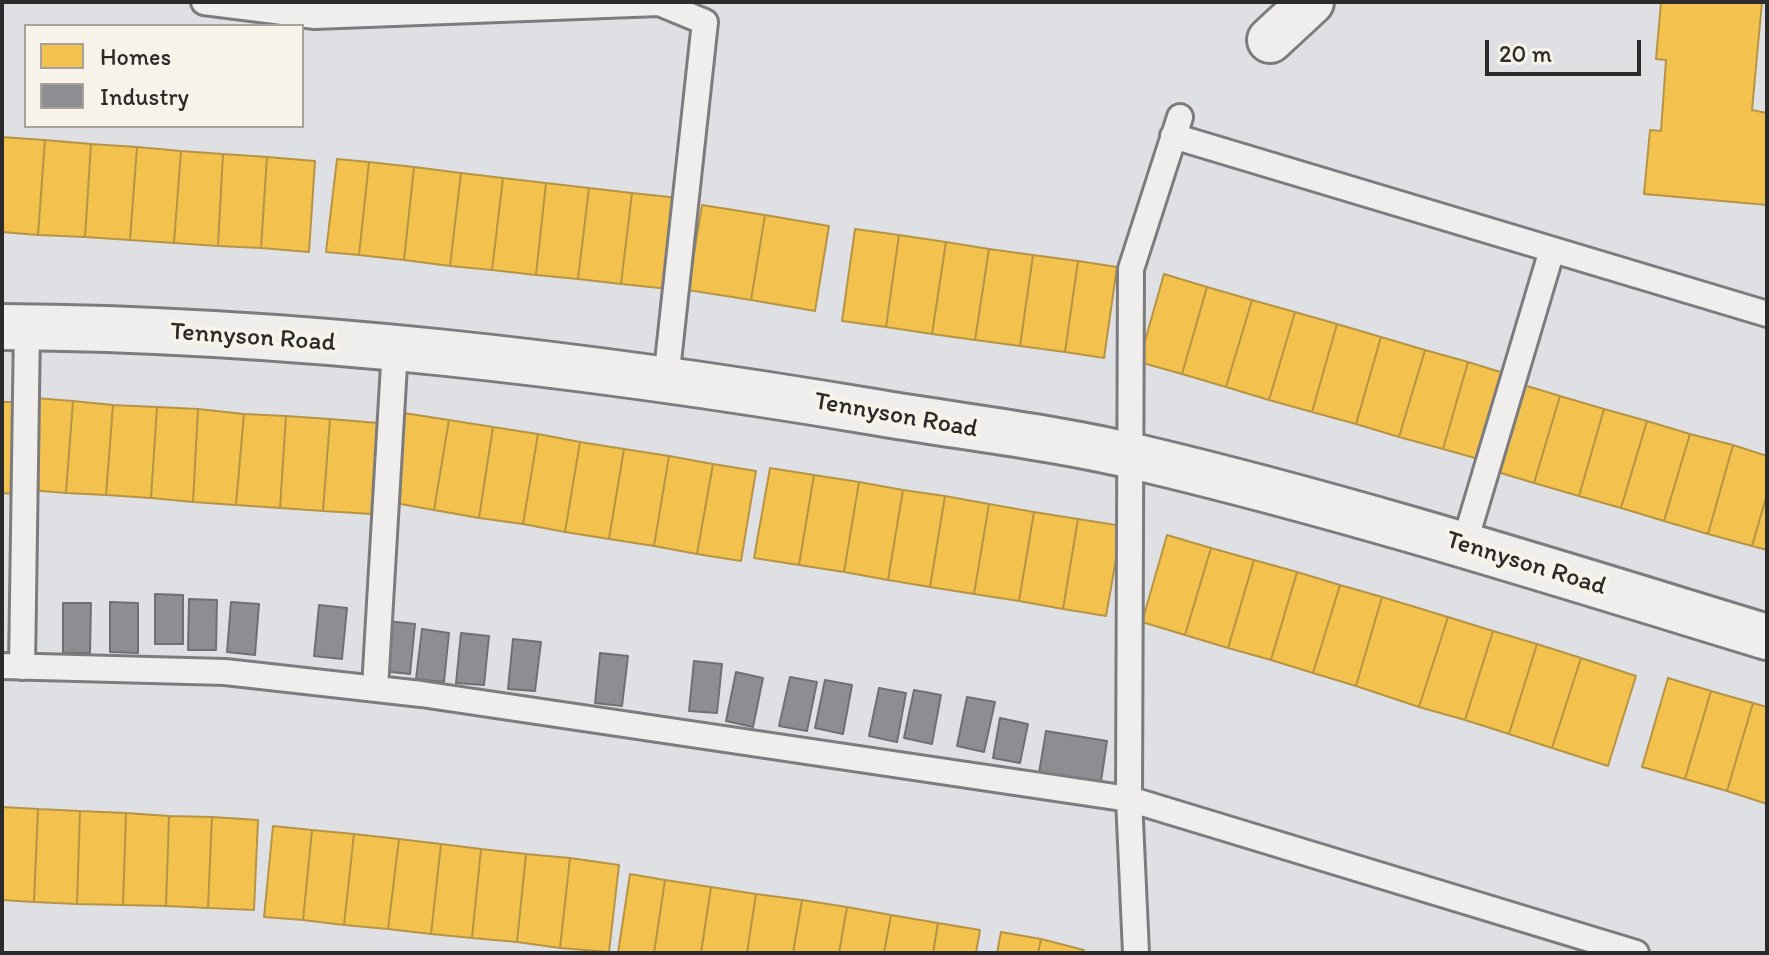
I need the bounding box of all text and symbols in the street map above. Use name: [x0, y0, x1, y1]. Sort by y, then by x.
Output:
legend: [24, 24, 304, 128]
scale bar: [1489, 24, 1645, 74]
text: 20 m: [1499, 39, 1552, 68]
text: Homes: [100, 42, 171, 71]
text: Industry: [100, 82, 189, 111]
street label: Tennyson Road: [169, 317, 337, 359]
street label: Tennyson Road: [812, 386, 980, 446]
street label: Tennyson Road: [1442, 525, 1610, 603]

